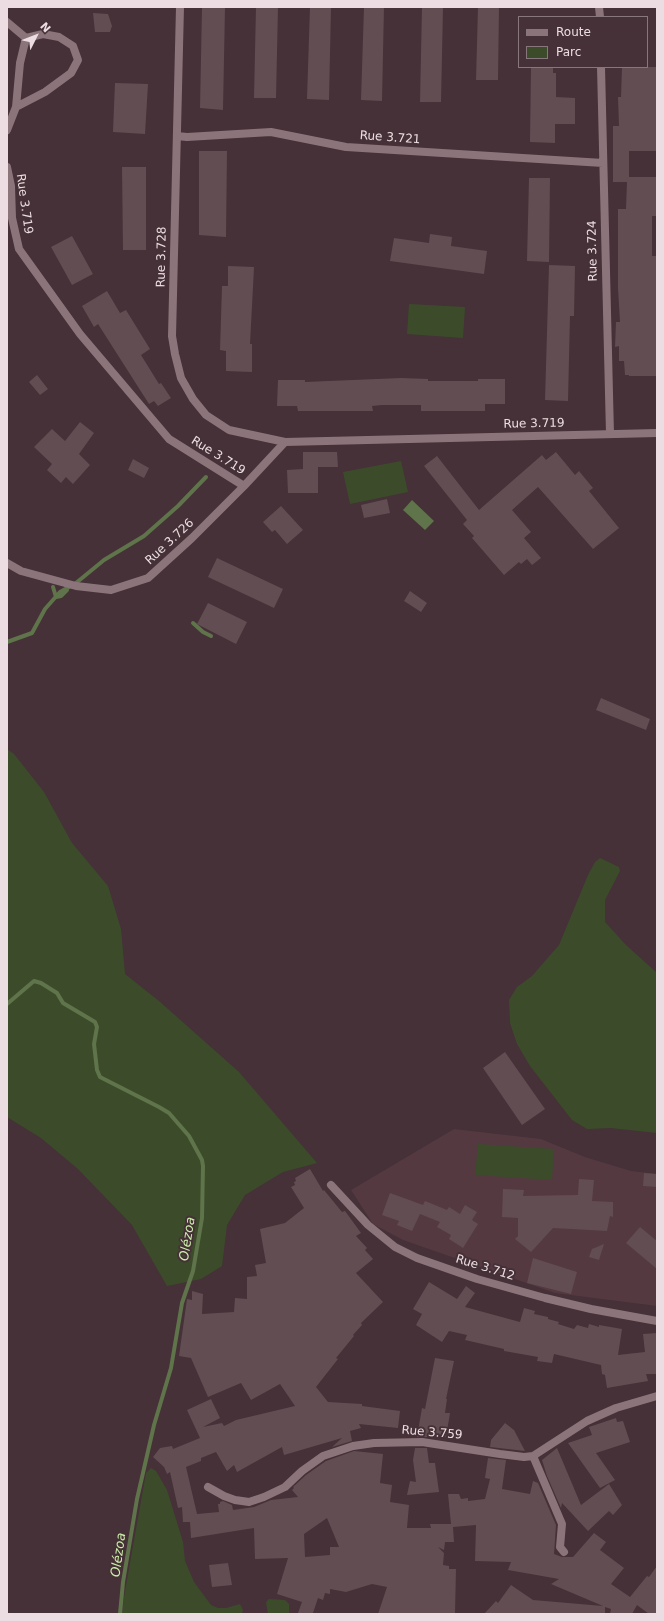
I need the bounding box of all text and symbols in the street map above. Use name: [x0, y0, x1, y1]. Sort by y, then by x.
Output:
north arrow: [16, 16, 56, 56]
legend: [518, 16, 648, 68]
text: N: [37, 20, 53, 35]
text: Route: [556, 25, 591, 39]
text: Parc: [556, 45, 581, 59]
street label: Rue 3.721: [359, 129, 421, 147]
street label: Rue 3.719: [13, 173, 35, 235]
street label: Rue 3.724: [585, 220, 601, 282]
street label: Rue 3.728: [154, 226, 170, 288]
street label: Rue 3.719: [503, 416, 565, 432]
street label: Rue 3.719: [188, 434, 248, 478]
street label: Rue 3.726: [143, 516, 197, 568]
water label: Olézoa: [177, 1216, 199, 1262]
street label: Rue 3.712: [454, 1252, 516, 1284]
street label: Rue 3.759: [401, 1423, 463, 1443]
water label: Olézoa: [108, 1532, 130, 1578]

